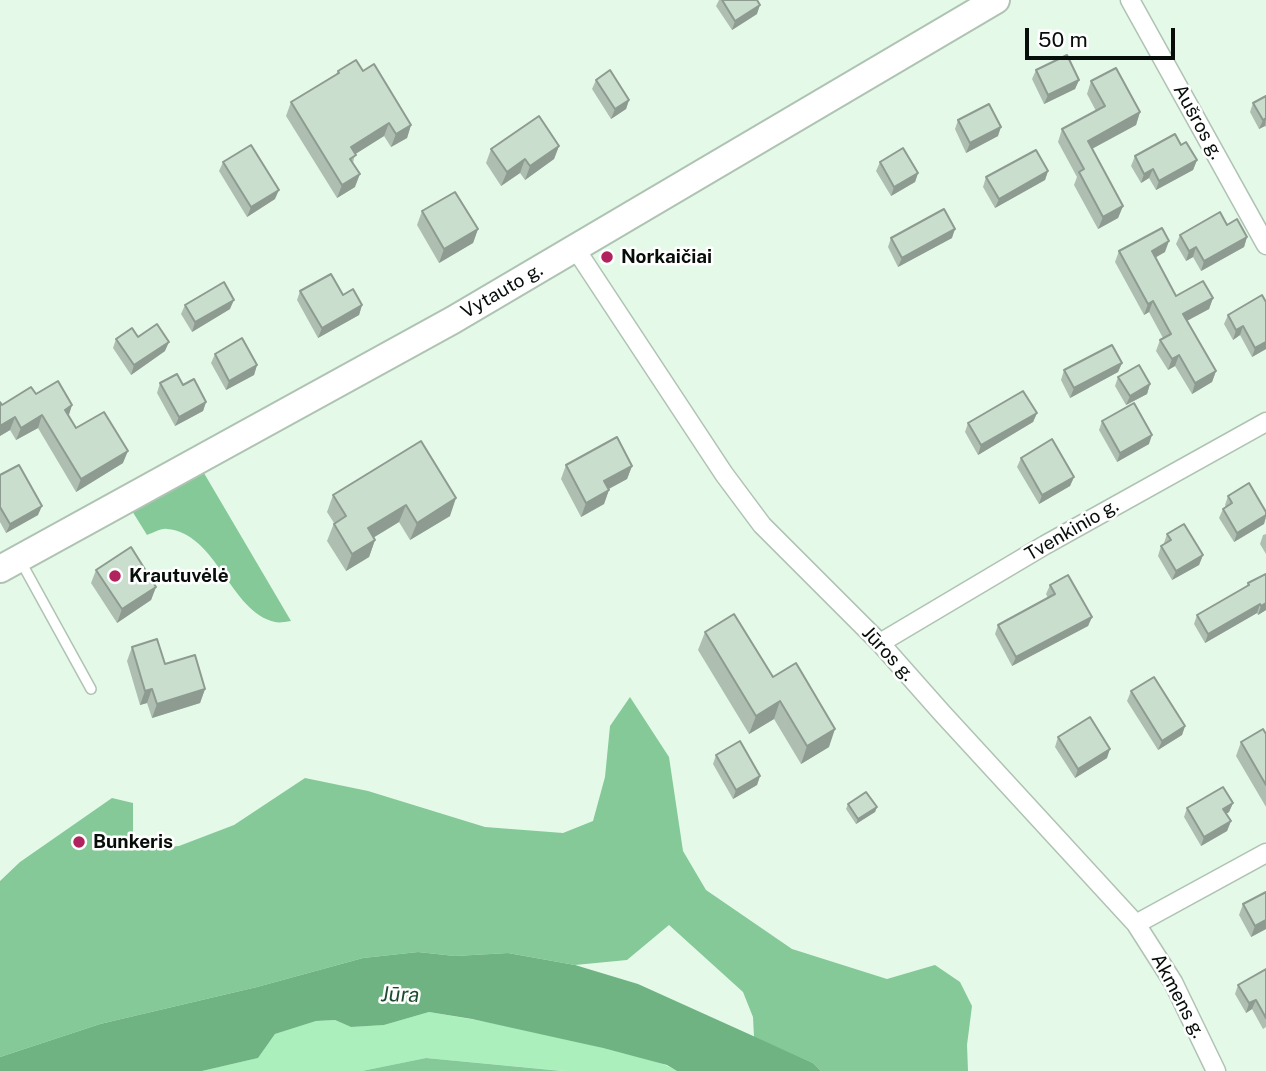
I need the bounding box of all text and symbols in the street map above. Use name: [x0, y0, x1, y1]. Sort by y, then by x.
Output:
scale bar: [1028, 14, 1178, 58]
text: 50 m: [1038, 27, 1088, 52]
street label: Aušros g.: [1168, 80, 1228, 164]
place label: Norkaičiai: [621, 246, 712, 268]
marker: Norkaičiai: [599, 249, 615, 265]
street label: Vytauto g.: [457, 259, 547, 323]
street label: Tvenkinio g.: [1021, 494, 1123, 566]
place label: Krautuvėlė: [129, 565, 229, 587]
marker: Krautuvėlė: [107, 568, 123, 584]
street label: Jūros g.: [857, 622, 919, 686]
place label: Bunkeris: [93, 831, 173, 853]
marker: Bunkeris: [71, 834, 87, 850]
street label: Akmens g.: [1146, 950, 1210, 1042]
water label: Jūra: [380, 982, 420, 1008]

